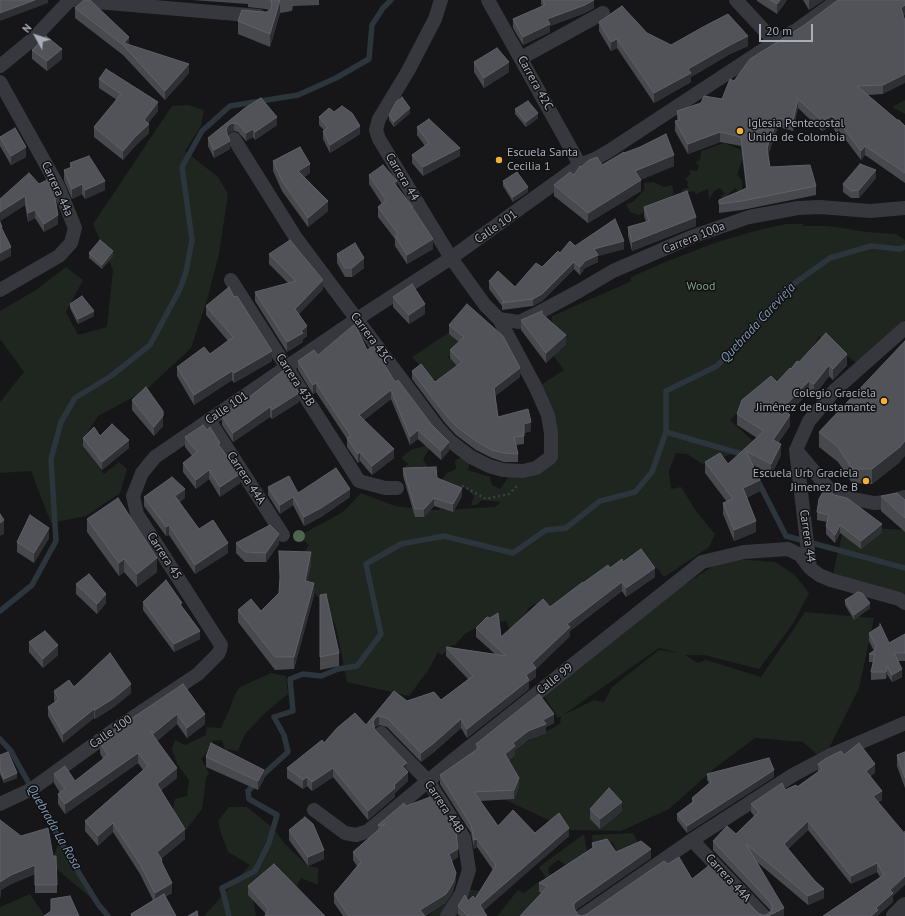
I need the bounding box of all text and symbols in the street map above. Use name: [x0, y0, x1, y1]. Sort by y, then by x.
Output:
north arrow: [16, 16, 56, 56]
scale bar: [761, 16, 815, 42]
text: N: [19, 21, 34, 36]
text: 20 m: [766, 23, 792, 38]
street label: Carrera 42C: [514, 53, 556, 113]
place label: Iglesia Pentecostal Unida de Colombia: [748, 117, 845, 145]
marker: Iglesia Pentecostal Unida de Colombia: [735, 126, 745, 136]
place label: Escuela Santa Cecilia 1: [507, 146, 578, 174]
street label: Carrera 44: [382, 151, 422, 203]
marker: Escuela Santa Cecilia 1: [494, 155, 504, 165]
street label: Carrera 44a: [38, 159, 76, 219]
street label: Calle 101: [472, 207, 520, 247]
street label: Carrera 100a: [661, 219, 727, 257]
park label: Wood: [687, 280, 715, 294]
water label: Quebrada Carevieja: [717, 280, 799, 366]
street label: Carrera 43C: [347, 310, 395, 366]
street label: Carrera 43B: [273, 351, 317, 409]
place label: Colegio Graciela Jiménez de Bustamante: [756, 387, 876, 415]
street label: Calle 101: [203, 388, 251, 428]
marker: Colegio Graciela Jiménez de Bustamante: [879, 396, 889, 406]
street label: Carrera 44A: [224, 449, 268, 507]
place label: Escuela Urb Graciela Jimenez De B: [753, 467, 858, 495]
marker: Escuela Urb Graciela Jimenez De B: [861, 476, 871, 486]
street label: Carrera 44: [796, 509, 818, 563]
street label: Carrera 45: [143, 530, 185, 582]
street label: Calle 99: [534, 660, 576, 698]
street label: Calle 100: [87, 712, 135, 752]
street label: Carrera 44B: [421, 778, 467, 836]
water label: Quebrada La Rosa: [23, 782, 85, 872]
street label: Carrera 44A: [702, 851, 754, 905]

